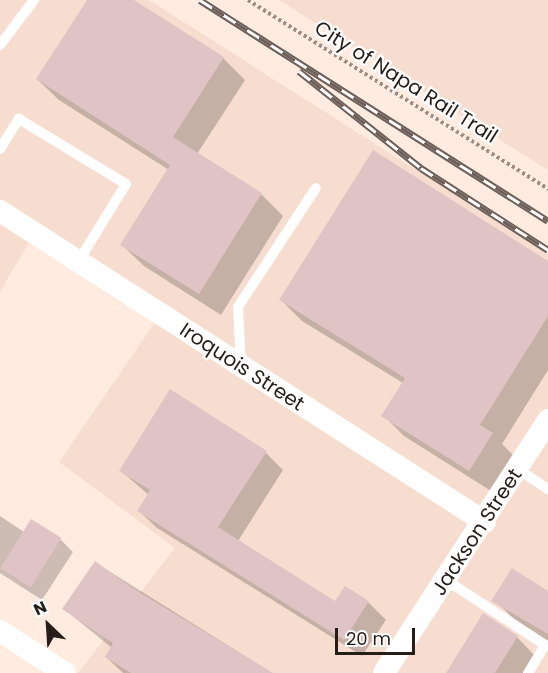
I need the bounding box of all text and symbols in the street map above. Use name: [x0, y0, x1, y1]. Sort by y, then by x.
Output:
street label: City of Napa Rail Trail: [310, 16, 502, 148]
street label: Iroquois Street: [175, 318, 309, 416]
street label: Jackson Street: [427, 464, 527, 600]
north arrow: [18, 595, 78, 655]
text: N: [30, 595, 50, 621]
scale bar: [338, 616, 418, 654]
text: 20 m: [346, 626, 391, 651]

